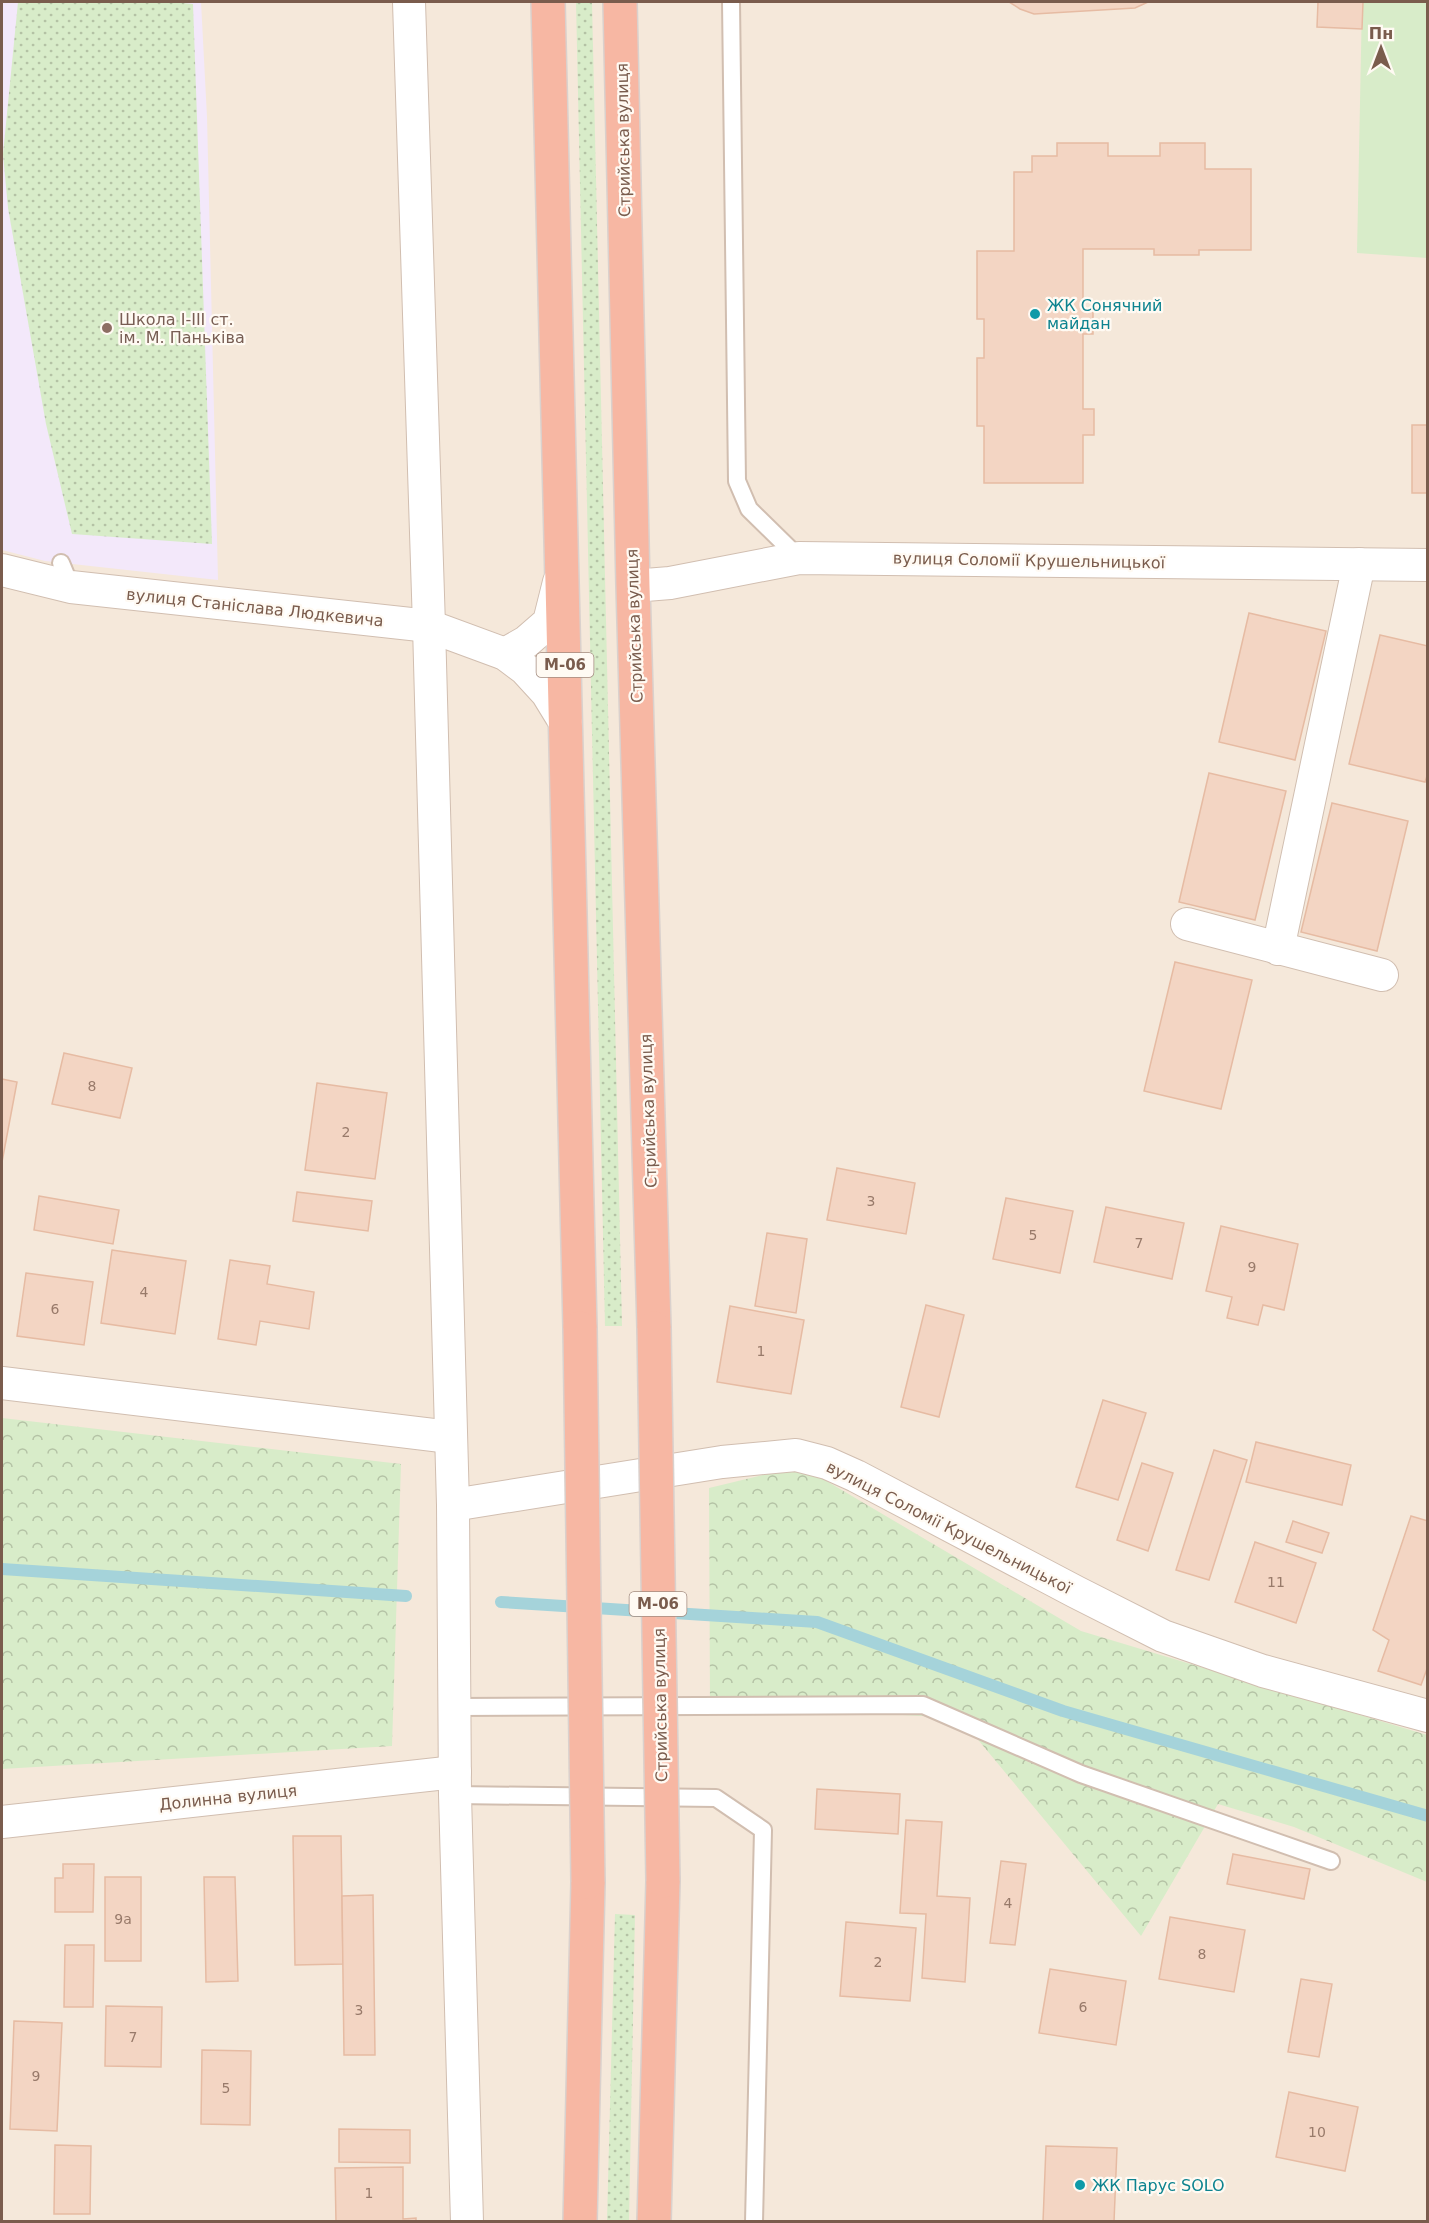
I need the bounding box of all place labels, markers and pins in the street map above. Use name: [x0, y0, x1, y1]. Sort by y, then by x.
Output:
place label: ЖК Сонячний майдан: [1047, 296, 1162, 333]
marker: ЖК Сонячний майдан: [1028, 307, 1042, 321]
place label: Школа І-ІІІ ст. ім. М. Паньківа: [119, 310, 245, 347]
marker: Школа І-ІІІ ст. ім. М. Паньківа: [100, 321, 114, 335]
place label: ЖК Парус SOLO: [1092, 2176, 1225, 2195]
marker: ЖК Парус SOLO: [1073, 2178, 1087, 2192]

